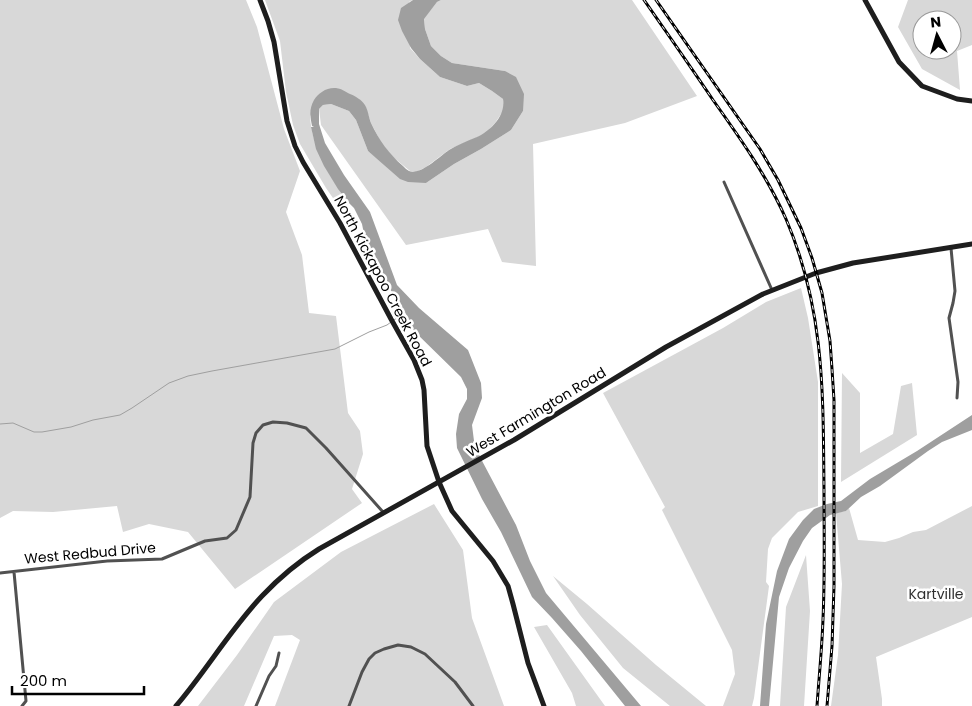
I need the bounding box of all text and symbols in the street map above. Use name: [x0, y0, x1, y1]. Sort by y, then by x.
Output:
north arrow: [912, 10, 962, 60]
text: N: [929, 12, 942, 33]
street label: North Kickapoo Creek Road: [329, 192, 437, 370]
street label: West Farmington Road: [462, 362, 610, 462]
street label: West Redbud Drive: [23, 537, 157, 569]
park label: Kartville: [908, 584, 964, 604]
scale bar: [12, 664, 145, 696]
text: 200 m: [20, 670, 67, 691]

